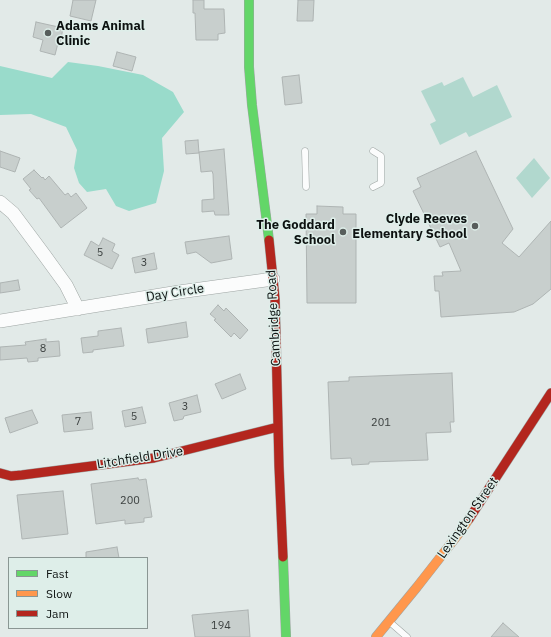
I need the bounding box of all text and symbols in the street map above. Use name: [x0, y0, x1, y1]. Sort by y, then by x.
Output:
place label: Adams Animal Clinic: [56, 18, 145, 49]
marker: Adams Animal Clinic: [43, 28, 53, 38]
place label: Clyde Reeves Elementary School: [352, 211, 467, 242]
place label: The Goddard School: [256, 217, 335, 248]
marker: Clyde Reeves Elementary School: [470, 221, 480, 231]
marker: The Goddard School: [338, 227, 348, 237]
house number: 5: [97, 246, 103, 260]
house number: 3: [141, 256, 147, 270]
street label: Cambridge Road: [264, 269, 284, 367]
street label: Day Circle: [145, 281, 205, 305]
house number: 8: [40, 342, 46, 356]
house number: 3: [182, 400, 188, 414]
house number: 5: [131, 410, 137, 424]
house number: 7: [75, 415, 81, 429]
house number: 201: [371, 416, 391, 430]
street label: Litchfield Drive: [96, 443, 184, 473]
street label: Lexington Street: [434, 474, 502, 562]
house number: 200: [120, 494, 140, 508]
legend: [8, 557, 148, 629]
text: Fast: [46, 566, 69, 581]
text: Slow: [46, 586, 72, 601]
text: Jam: [46, 606, 69, 621]
house number: 194: [211, 619, 231, 633]

